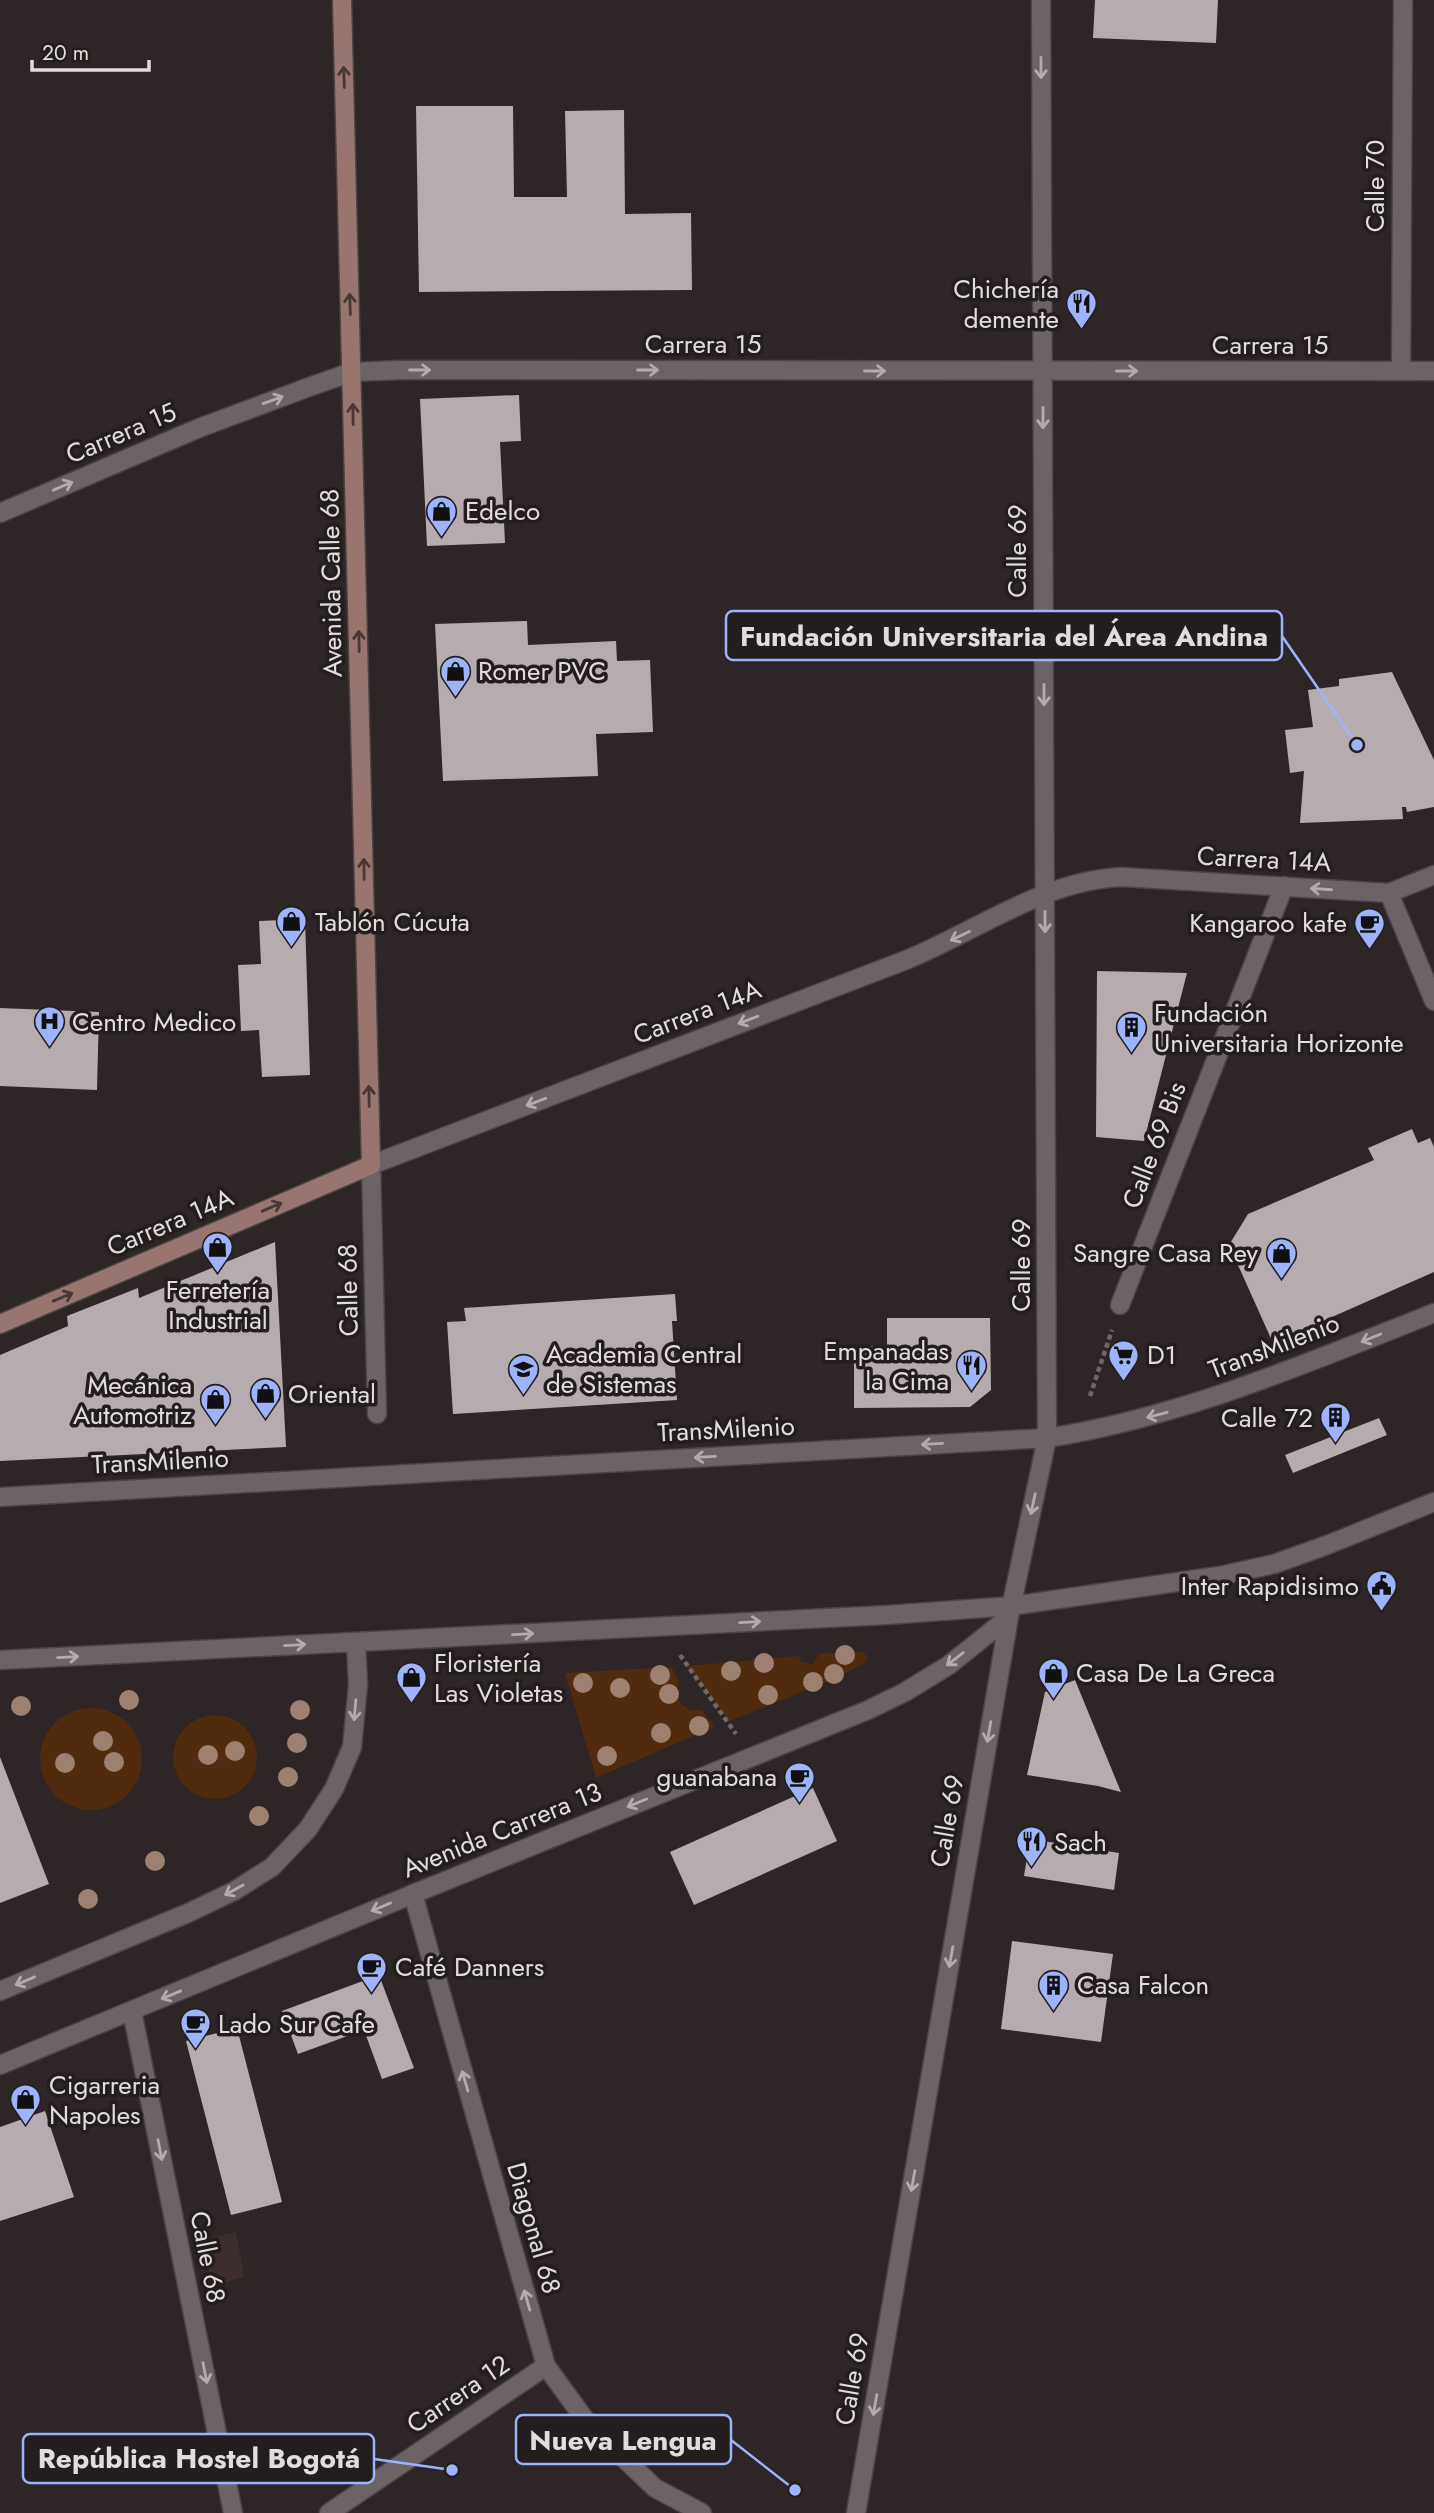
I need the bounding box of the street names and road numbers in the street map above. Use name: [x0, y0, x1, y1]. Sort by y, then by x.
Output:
street label: Calle 70: [1356, 140, 1394, 232]
street label: Carrera 15: [645, 325, 761, 363]
street label: Carrera 15: [1212, 326, 1328, 364]
street label: Carrera 15: [60, 393, 182, 473]
street label: Avenida Calle 68: [310, 488, 352, 678]
street label: Calle 69: [998, 504, 1036, 598]
street label: Carrera 14A: [1196, 837, 1333, 882]
street label: Carrera 14A: [627, 970, 767, 1054]
street label: Calle 69 Bis: [1112, 1076, 1196, 1214]
street label: Carrera 14A: [101, 1178, 240, 1266]
street label: Calle 69: [1002, 1218, 1040, 1312]
street label: Calle 68: [328, 1243, 368, 1337]
street label: TransMilenio: [1203, 1304, 1345, 1388]
street label: TransMilenio: [656, 1406, 796, 1452]
street label: TransMilenio: [90, 1438, 230, 1484]
street label: Calle 69: [920, 1772, 974, 1870]
street label: Avenida Carrera 13: [397, 1773, 607, 1887]
street label: Diagonal 68: [497, 2158, 571, 2298]
street label: Calle 68: [181, 2208, 235, 2306]
street label: Calle 69: [825, 2330, 879, 2428]
street label: Carrera 12: [399, 2346, 517, 2442]

